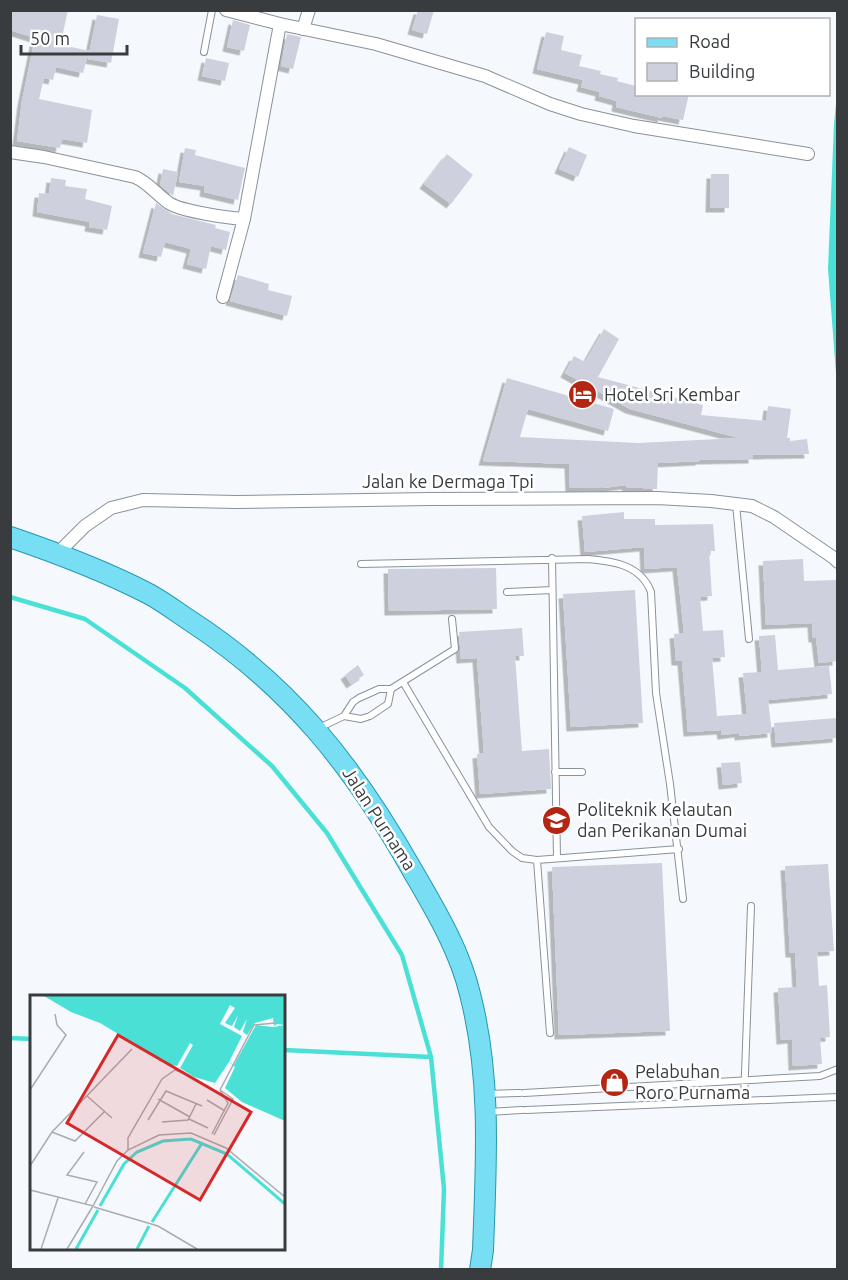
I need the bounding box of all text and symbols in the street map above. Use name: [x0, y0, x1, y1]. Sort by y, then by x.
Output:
scale bar: [21, 18, 128, 56]
legend: [635, 18, 830, 96]
text: 50 m: [30, 28, 70, 48]
text: Road: [689, 31, 731, 51]
text: Building: [689, 61, 755, 81]
hotel icon: Hotel Sri Kembar: [567, 379, 599, 411]
place label: Hotel Sri Kembar: [604, 384, 741, 404]
street label: Jalan ke Dermaga Tpi: [362, 471, 534, 491]
street label: Jalan Purnama: [339, 763, 421, 874]
place label: Politeknik Kelautan dan Perikanan Dumai: [577, 799, 747, 840]
school or university icon: Politeknik Kelautan dan Perikanan Dumai: [540, 804, 572, 836]
inset map: [30, 995, 285, 1250]
place label: Pelabuhan Roro Purnama: [635, 1061, 750, 1102]
shop icon: Pelabuhan Roro Purnama: [598, 1066, 630, 1098]

